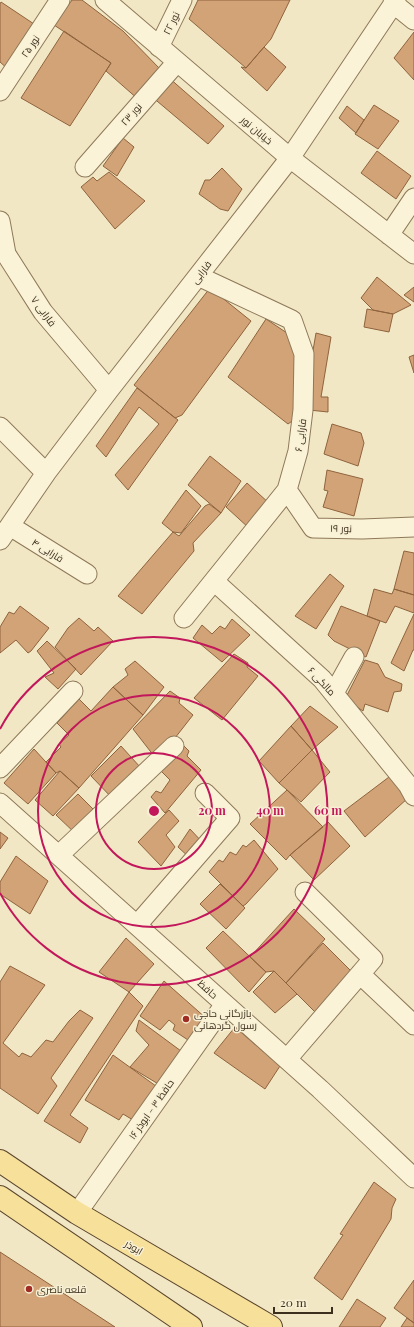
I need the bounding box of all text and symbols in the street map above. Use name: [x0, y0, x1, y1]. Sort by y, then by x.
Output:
street label: نور ۲۲: [159, 9, 183, 37]
street label: نور ۲۵: [17, 32, 43, 60]
street label: نور ۲۳: [117, 100, 145, 128]
street label: خیابان نور: [237, 112, 276, 147]
street label: فارابی: [188, 258, 214, 286]
street label: فارابی ۷: [28, 293, 60, 329]
street label: فارابی ۶: [291, 418, 309, 452]
street label: نور ۱۹: [330, 521, 352, 535]
street label: فارابی ۴: [29, 535, 67, 565]
street label: مالکی ۶: [305, 663, 339, 699]
text: 20 m: [198, 802, 226, 818]
text: 40 m: [256, 802, 284, 818]
text: 60 m: [314, 802, 342, 818]
centre of rings: [147, 804, 161, 818]
street label: حافظ: [195, 976, 221, 1002]
place label: بازرگانی حاجی رسول گردهانی: [194, 1006, 257, 1032]
marker: بازرگانی حاجی رسول گردهانی: [181, 1014, 191, 1024]
street label: حافظ ۳ - ابوذر ۱۶: [125, 1076, 177, 1142]
street label: ابوذر: [122, 1236, 146, 1258]
place label: قلعه ناصری: [37, 1282, 86, 1296]
marker: قلعه ناصری: [24, 1284, 34, 1294]
scale bar: [274, 1289, 332, 1315]
text: 20 m: [280, 1294, 307, 1310]

